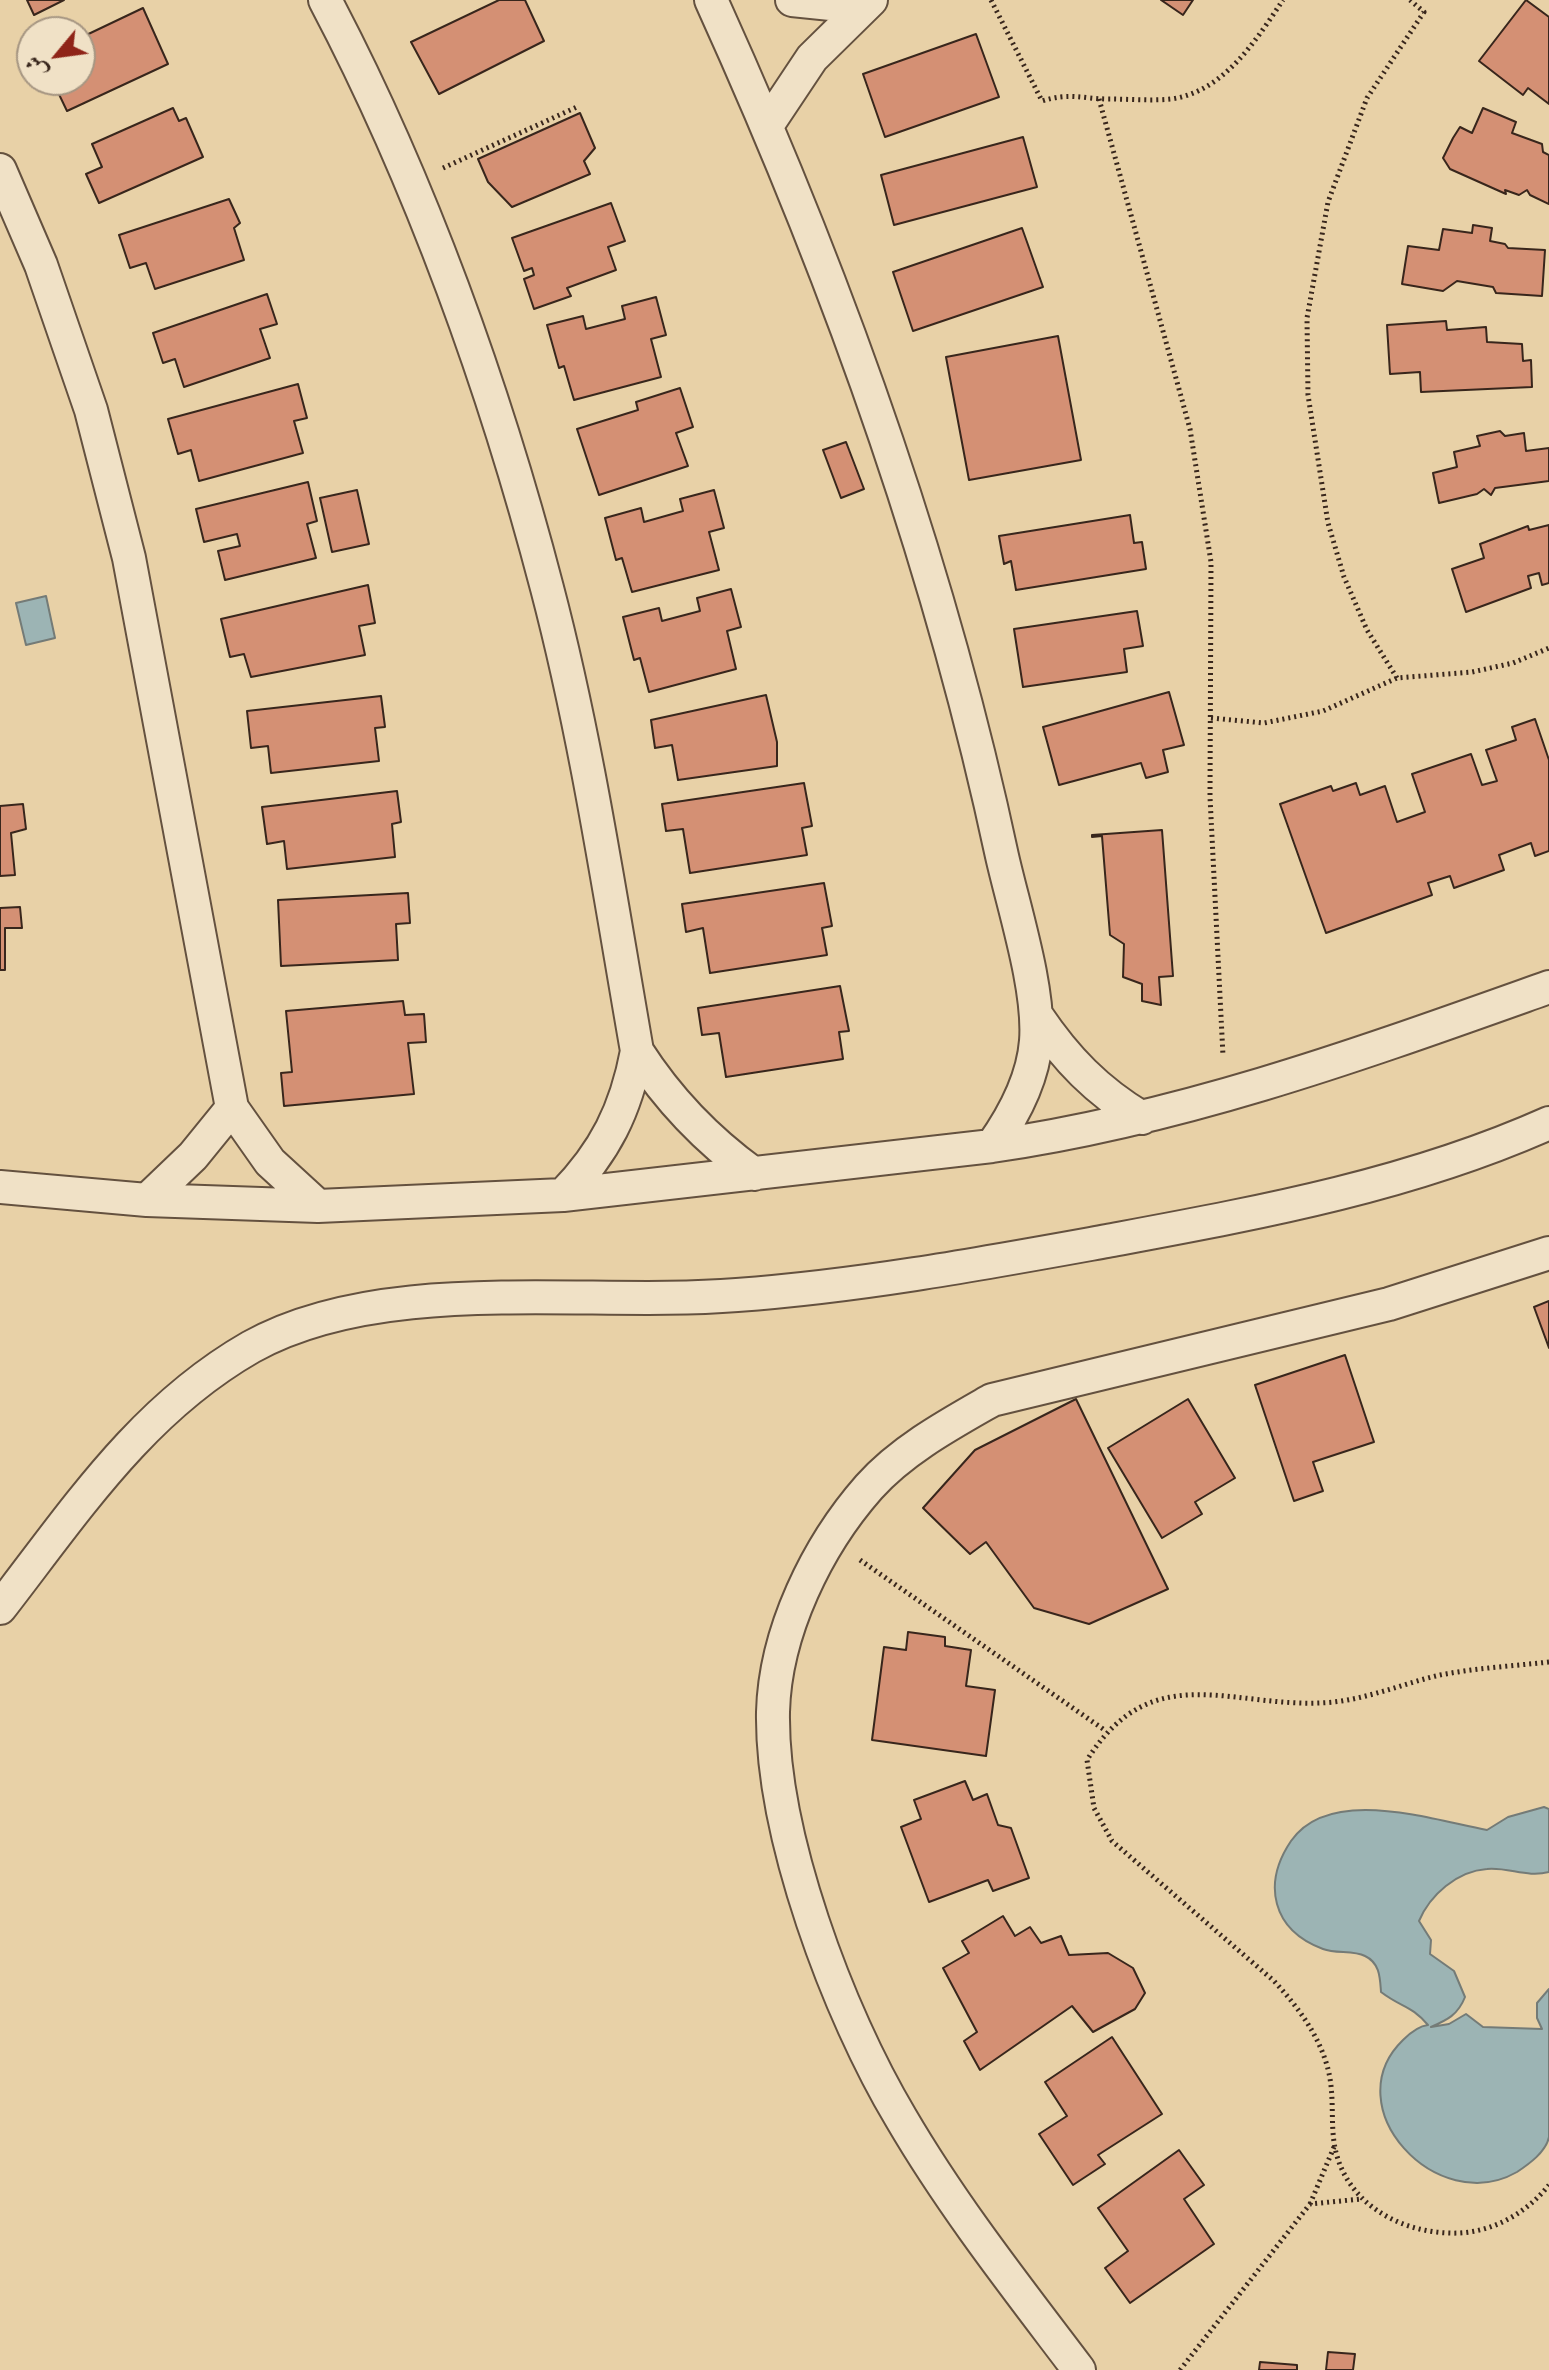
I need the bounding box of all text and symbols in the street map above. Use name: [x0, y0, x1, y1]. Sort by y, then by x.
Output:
north arrow: [16, 16, 96, 96]
text: ش: [20, 51, 53, 83]

